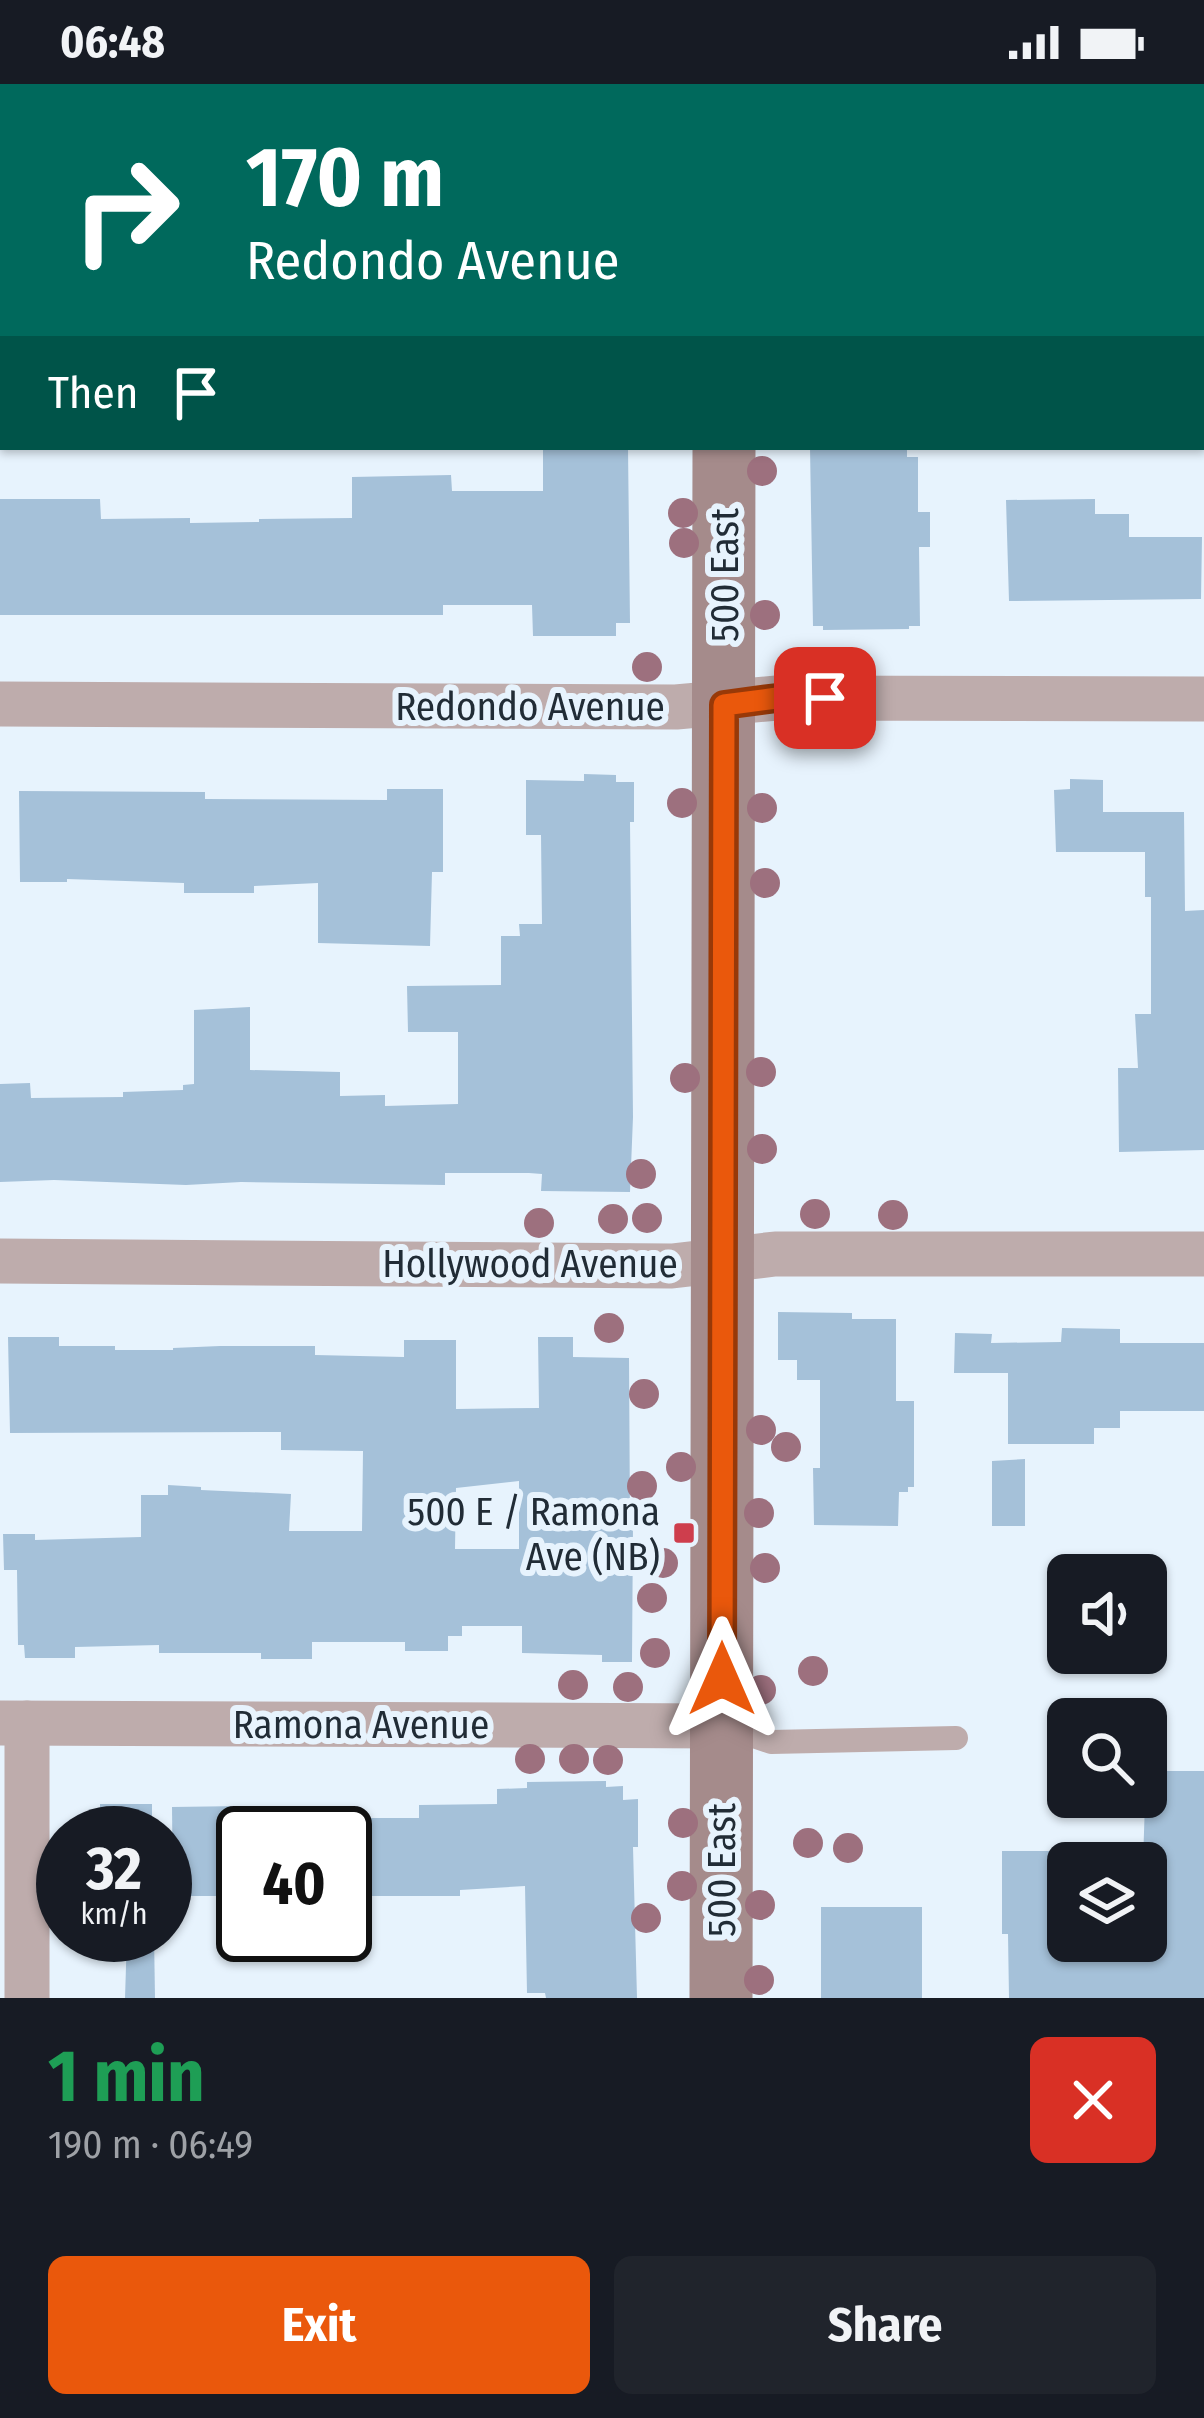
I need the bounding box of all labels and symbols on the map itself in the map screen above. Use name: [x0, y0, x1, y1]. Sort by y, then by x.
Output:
street label: 500 East: [702, 508, 748, 642]
pin: [774, 647, 876, 749]
street label: Redondo Avenue: [395, 684, 665, 730]
street label: Hollywood Avenue: [382, 1241, 678, 1287]
place label: 500 E / Ramona Ave (NB): [407, 1489, 660, 1580]
marker: 500 E / Ramona Ave (NB): [671, 1520, 697, 1546]
position arrow: [659, 1616, 785, 1742]
street label: Ramona Avenue: [233, 1702, 489, 1748]
street label: 500 East: [699, 1803, 745, 1937]
speed limit sign: 40: [216, 1806, 372, 1962]

